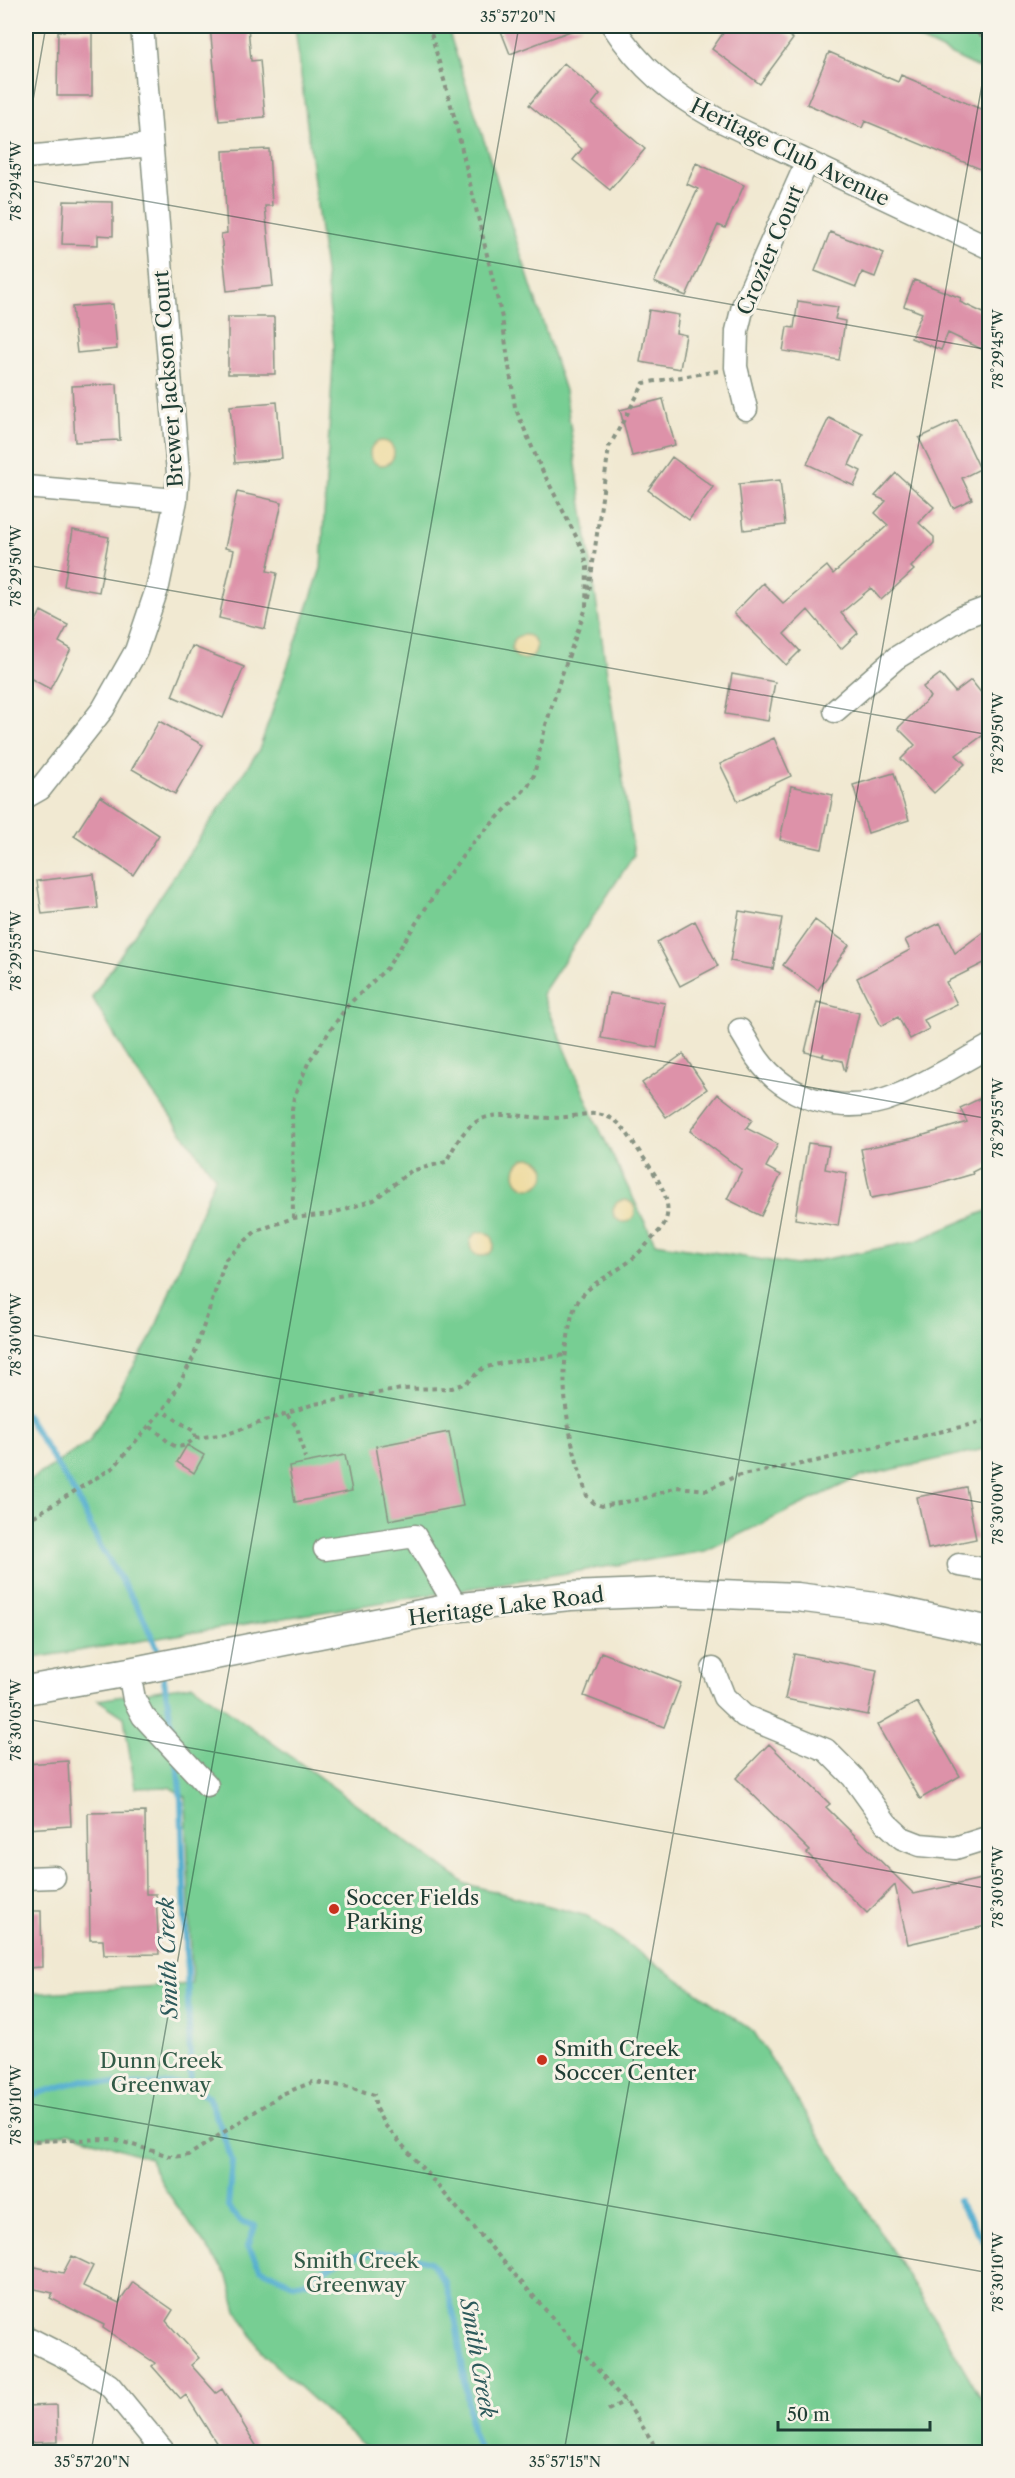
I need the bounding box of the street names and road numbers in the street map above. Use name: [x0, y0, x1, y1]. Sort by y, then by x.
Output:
street label: Heritage Club Avenue: [686, 93, 894, 211]
street label: Crozier Court: [731, 181, 809, 319]
street label: Brewer Jackson Court: [148, 269, 188, 488]
street label: Heritage Lake Road: [407, 1582, 605, 1630]

